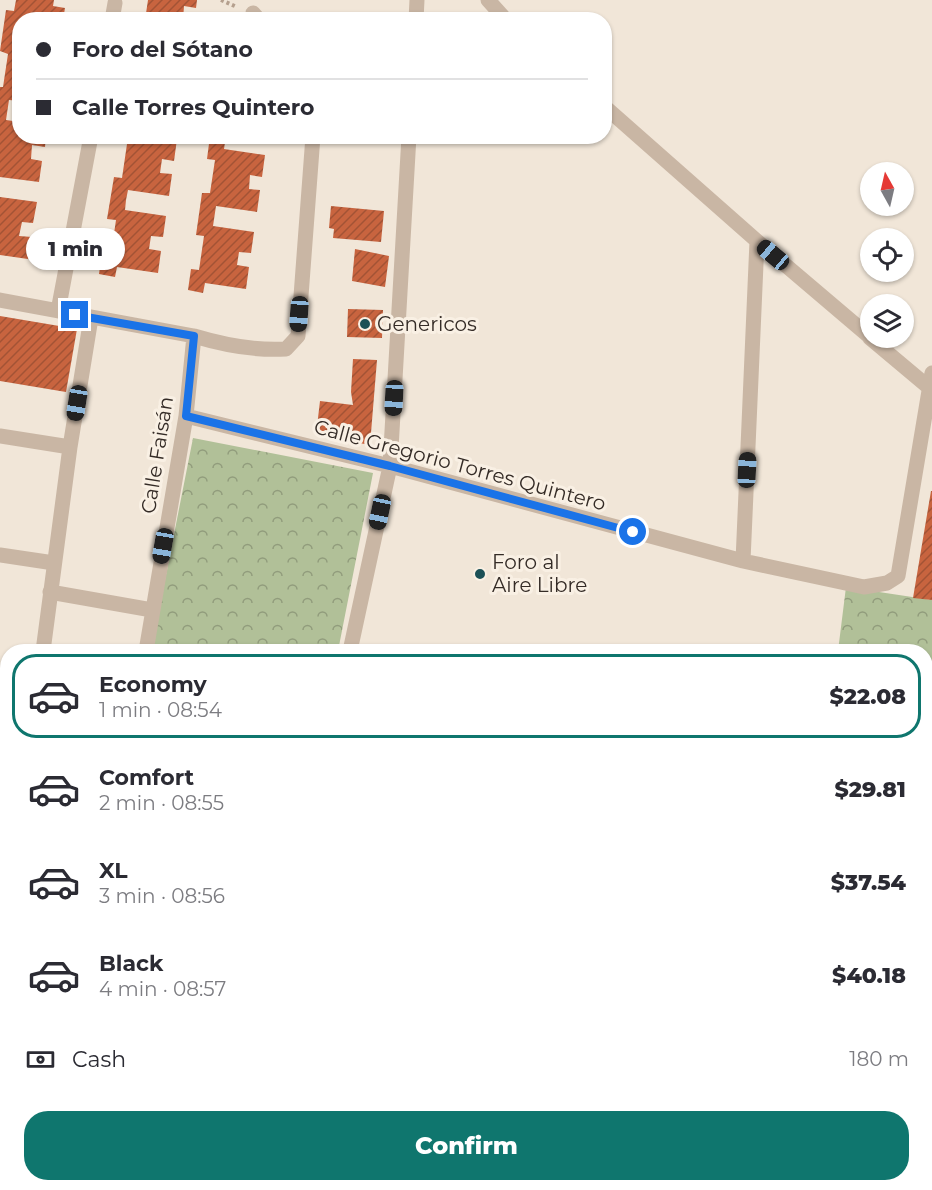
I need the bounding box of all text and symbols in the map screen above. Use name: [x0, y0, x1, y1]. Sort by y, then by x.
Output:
text: Foro del Sótano: [72, 36, 253, 63]
text: Calle Torres Quintero: [72, 94, 314, 121]
north arrow: [860, 162, 914, 216]
map controls: [860, 162, 914, 348]
callout: 1 min: [26, 228, 124, 270]
button: locate: [860, 228, 914, 282]
text: 1 min: [48, 237, 103, 261]
car: [753, 237, 793, 273]
button: layers: [860, 294, 914, 348]
car: [289, 295, 309, 333]
route end: [61, 301, 88, 328]
place label: Genericos: [377, 312, 477, 336]
marker: Genericos: [358, 317, 372, 331]
car: [384, 380, 404, 416]
car: [65, 384, 89, 422]
street label: Calle Faisán: [136, 395, 178, 515]
street label: Calle Gregorio Torres Quintero: [311, 414, 609, 516]
car: [737, 452, 757, 488]
car: [367, 493, 393, 531]
route start: [619, 518, 646, 545]
car: [151, 527, 175, 565]
place label: Foro al Aire Libre: [492, 550, 587, 597]
marker: Foro al Aire Libre: [473, 567, 487, 581]
icon: car: [27, 669, 81, 723]
text: Economy: [99, 671, 207, 698]
text: $22.08: [829, 683, 906, 710]
text: 1 min · 08:54: [99, 698, 222, 722]
icon: car: [27, 762, 81, 816]
text: Comfort: [99, 764, 194, 791]
text: $29.81: [835, 776, 906, 803]
text: 2 min · 08:55: [99, 791, 224, 815]
icon: car: [27, 855, 81, 909]
text: XL: [99, 857, 128, 884]
text: $37.54: [831, 869, 906, 896]
text: 3 min · 08:56: [99, 884, 225, 908]
icon: car: [27, 948, 81, 1002]
text: Black: [99, 950, 163, 977]
text: $40.18: [832, 962, 906, 989]
text: 4 min · 08:57: [99, 977, 226, 1001]
icon: cash: [24, 1043, 57, 1076]
text: Cash: [72, 1046, 126, 1073]
text: 180 m: [849, 1047, 909, 1071]
button: Confirm: [24, 1111, 909, 1180]

